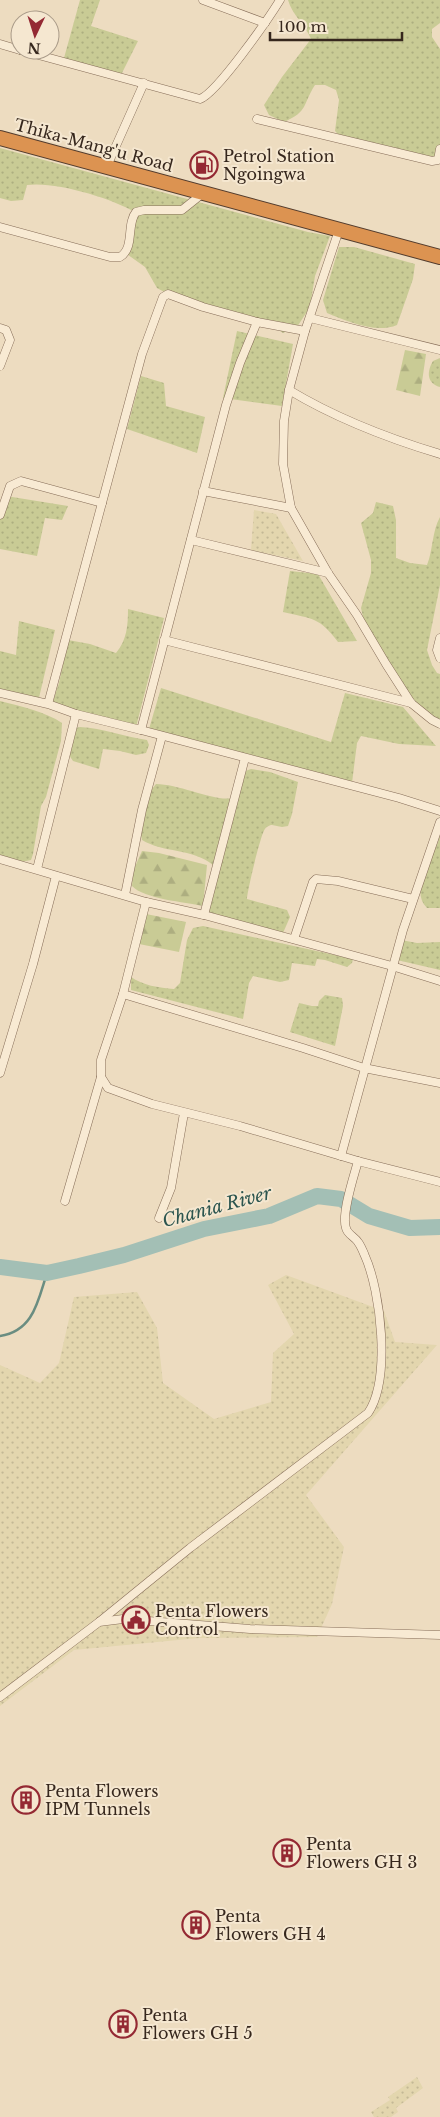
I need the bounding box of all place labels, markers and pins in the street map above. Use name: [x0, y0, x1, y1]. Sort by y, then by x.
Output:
place label: Petrol Station Ngoingwa: [223, 146, 335, 184]
fuel station icon: Petrol Station Ngoingwa: [189, 150, 219, 180]
place label: Penta Flowers Control: [155, 1601, 269, 1639]
public building icon: Penta Flowers Control: [121, 1605, 151, 1635]
place label: Penta Flowers IPM Tunnels: [45, 1781, 159, 1819]
building icon: Penta Flowers IPM Tunnels: [11, 1785, 41, 1815]
place label: Penta Flowers GH 3: [306, 1834, 417, 1872]
building icon: Penta Flowers GH 3: [272, 1838, 302, 1868]
place label: Penta Flowers GH 4: [215, 1906, 326, 1944]
building icon: Penta Flowers GH 4: [181, 1910, 211, 1940]
place label: Penta Flowers GH 5: [142, 2005, 252, 2043]
building icon: Penta Flowers GH 5: [108, 2009, 138, 2039]

